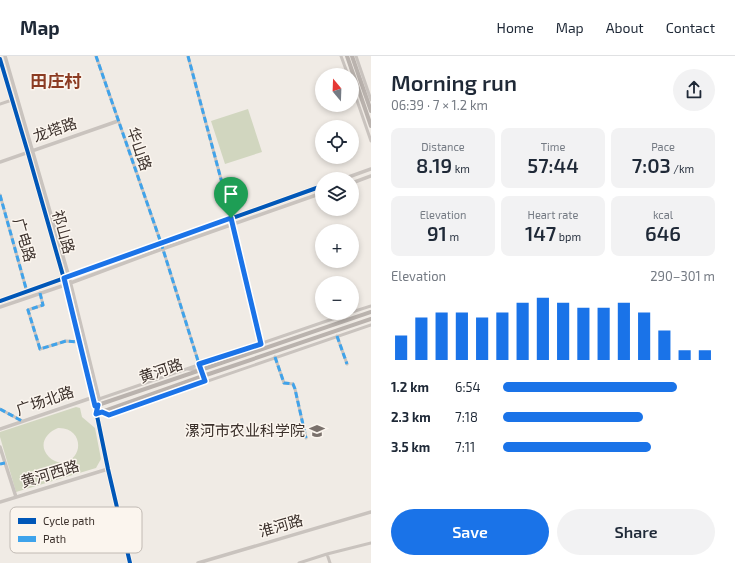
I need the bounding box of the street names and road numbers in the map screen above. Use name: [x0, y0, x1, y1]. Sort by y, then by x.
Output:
street label: 龙塔路: [30, 113, 79, 145]
street label: 华山路: [124, 124, 156, 173]
street label: 祁山路: [49, 208, 79, 256]
street label: 广电路: [10, 216, 40, 264]
street label: 黄河路: [136, 354, 185, 386]
street label: 广场北路: [13, 382, 76, 418]
street label: 黄河西路: [18, 456, 81, 490]
street label: 淮河路: [257, 510, 305, 540]

